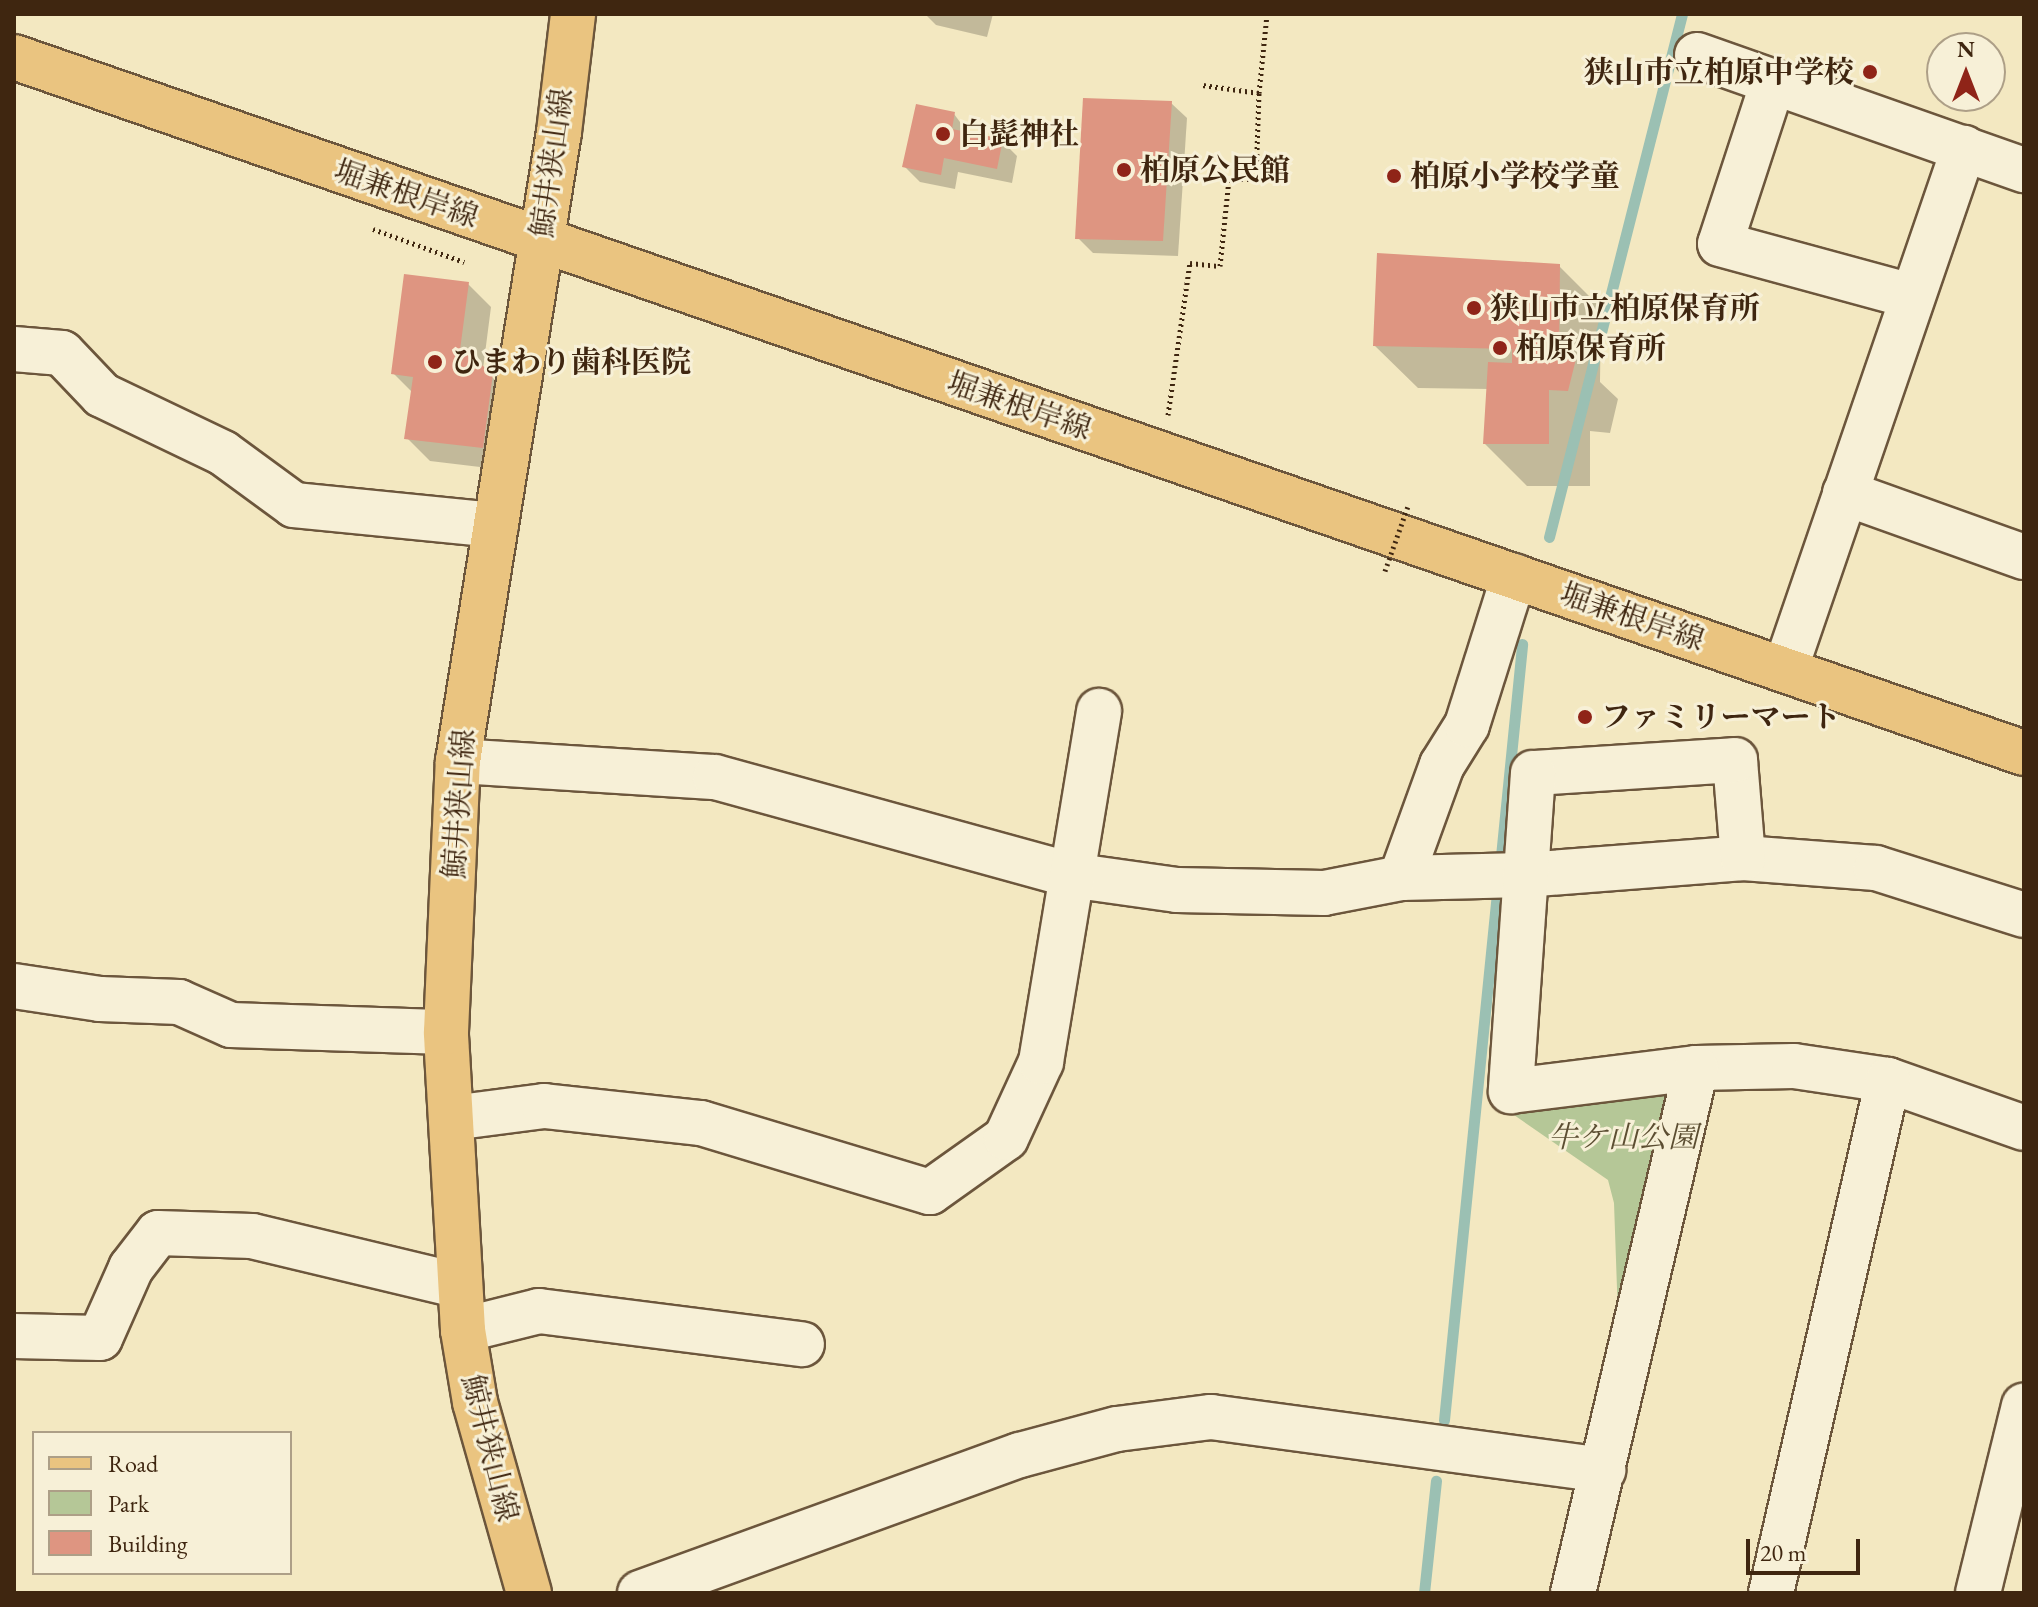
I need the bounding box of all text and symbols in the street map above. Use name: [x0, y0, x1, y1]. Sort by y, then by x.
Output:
north arrow: [1926, 32, 2006, 112]
text: N: [1957, 35, 1975, 64]
place label: 狭山市立柏原中学校: [1584, 54, 1854, 90]
marker: 狭山市立柏原中学校: [1861, 63, 1879, 81]
street label: 鯨井狭山線: [524, 86, 580, 240]
place label: 白髭神社: [959, 116, 1079, 152]
marker: 白髭神社: [934, 125, 952, 143]
place label: 柏原公民館: [1140, 152, 1290, 188]
street label: 堀兼根岸線: [329, 153, 483, 235]
place label: 柏原小学校学童: [1410, 158, 1620, 194]
marker: 柏原公民館: [1115, 161, 1133, 179]
marker: 柏原小学校学童: [1385, 167, 1403, 185]
place label: 狭山市立柏原保育所: [1490, 290, 1760, 326]
marker: 狭山市立柏原保育所: [1465, 299, 1483, 317]
place label: 柏原保育所: [1516, 330, 1666, 366]
marker: 柏原保育所: [1491, 339, 1509, 357]
place label: ひまわり歯科医院: [451, 344, 691, 380]
marker: ひまわり歯科医院: [426, 353, 444, 371]
street label: 堀兼根岸線: [942, 365, 1096, 447]
street label: 堀兼根岸線: [1555, 576, 1709, 658]
place label: ファミリーマート: [1601, 699, 1841, 735]
marker: ファミリーマート: [1576, 708, 1594, 726]
street label: 鯨井狭山線: [436, 728, 482, 880]
park label: 牛ケ山公園: [1548, 1119, 1698, 1155]
street label: 鯨井狭山線: [454, 1371, 526, 1525]
legend: [32, 1431, 292, 1575]
text: Road: [108, 1448, 158, 1479]
text: Park: [108, 1488, 149, 1519]
scale bar: [1750, 1523, 1864, 1573]
text: Building: [108, 1528, 188, 1559]
text: 20 m: [1760, 1537, 1807, 1568]

